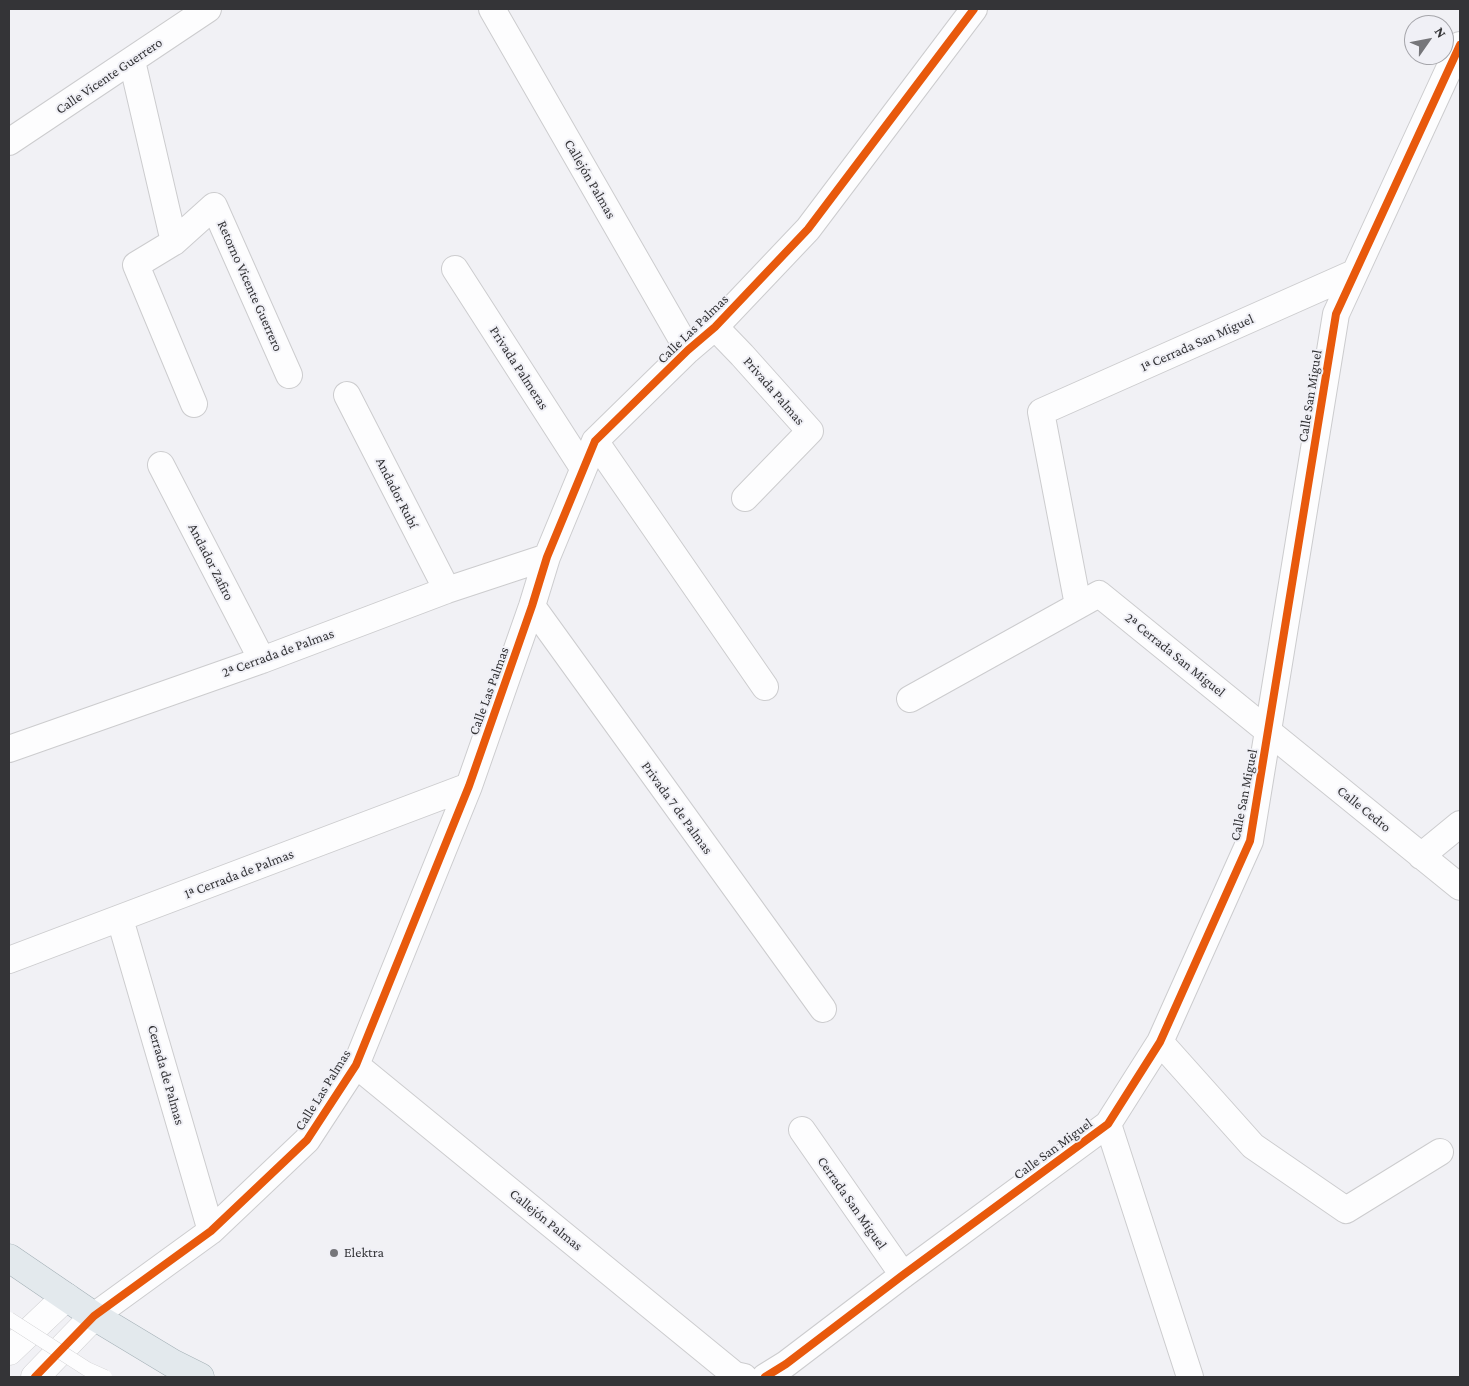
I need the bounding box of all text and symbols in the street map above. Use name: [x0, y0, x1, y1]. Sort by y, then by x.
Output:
north arrow: [1404, 15, 1454, 65]
text: N: [1431, 24, 1450, 41]
street label: Calle Vicente Guerrero: [53, 34, 165, 118]
street label: Callejón Palmas: [560, 136, 620, 222]
street label: Retorno Vicente Guerrero: [214, 218, 286, 354]
street label: Calle Las Palmas: [654, 291, 732, 367]
street label: 1ª Cerrada San Miguel: [1138, 310, 1256, 376]
street label: Privada Palmeras: [486, 323, 552, 413]
street label: Calle San Miguel: [1294, 349, 1326, 443]
street label: Privada Palmas: [740, 353, 808, 429]
street label: Andador Rubí: [372, 455, 422, 531]
street label: Andador Zafiro: [184, 521, 238, 603]
street label: 2ª Cerrada San Miguel: [1121, 609, 1229, 701]
street label: 2ª Cerrada de Palmas: [220, 625, 336, 681]
street label: Calle Las Palmas: [465, 645, 513, 737]
street label: Calle San Miguel: [1227, 748, 1261, 842]
street label: Privada 7 de Palmas: [638, 758, 716, 858]
street label: Calle Cedro: [1334, 782, 1394, 836]
street label: 1ª Cerrada de Palmas: [182, 845, 296, 903]
street label: Cerrada de Palmas: [144, 1023, 188, 1127]
street label: Calle Las Palmas: [291, 1046, 355, 1134]
street label: Calle San Miguel: [1010, 1115, 1096, 1183]
street label: Cerrada San Miguel: [814, 1153, 890, 1253]
street label: Callejón Palmas: [506, 1185, 586, 1255]
place label: Elektra: [344, 1245, 384, 1261]
marker: Elektra: [328, 1247, 340, 1259]

